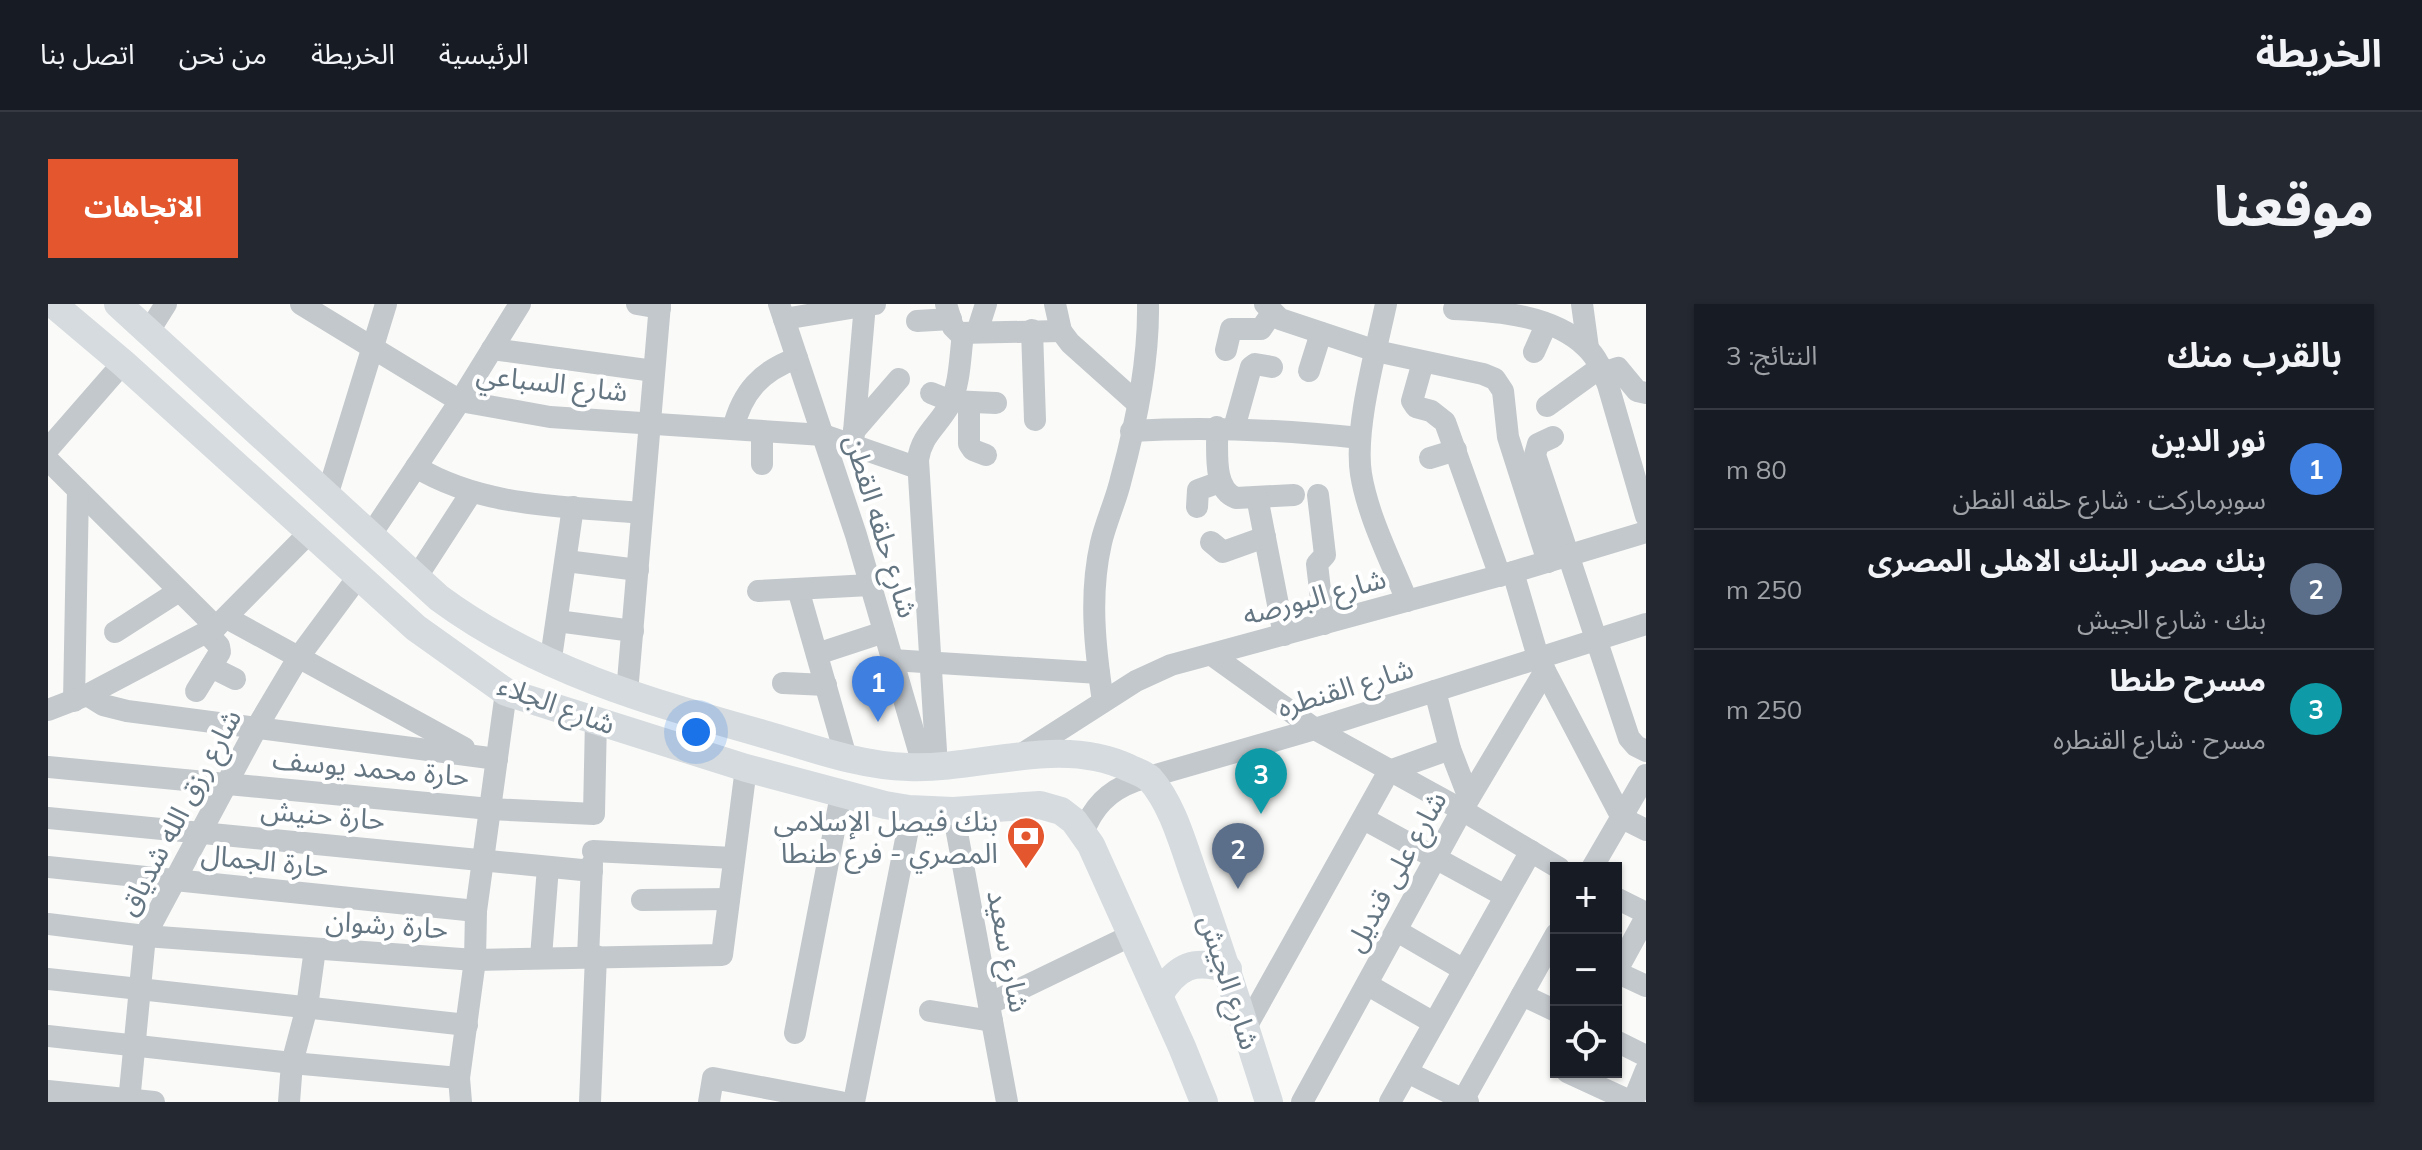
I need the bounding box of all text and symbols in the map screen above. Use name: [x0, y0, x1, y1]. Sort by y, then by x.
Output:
text: الخريطة: [2256, 29, 2382, 77]
text: اتصل بنا: [40, 36, 135, 71]
text: من نحن: [179, 36, 267, 71]
text: الخريطة: [311, 36, 395, 71]
text: الرئيسية: [439, 36, 529, 71]
button: الاتجاهات: [48, 159, 238, 258]
text: موقعنا: [2214, 170, 2374, 240]
text: بالقرب منك: [2167, 333, 2342, 376]
text: النتائج: 3: [1726, 339, 1817, 372]
street label: شارع السباعي: [474, 355, 630, 413]
text: نور الدين: [2151, 421, 2266, 459]
street label: شارع حلقه القطن: [834, 430, 926, 623]
text: 80 m: [1726, 453, 1787, 486]
text: 1: [2308, 453, 2324, 486]
text: سوبرماركت · شارع حلقه القطن: [1953, 483, 2266, 516]
text: بنك مصر البنك الاهلى المصرى: [1868, 541, 2266, 579]
street label: شارع البورصه: [1238, 560, 1391, 636]
text: 250 m: [1726, 573, 1802, 606]
text: 2: [2308, 573, 2324, 606]
text: بنك · شارع الجيش: [2077, 603, 2266, 636]
street label: شارع القنطره: [1273, 650, 1418, 728]
pin: 1: [852, 656, 904, 722]
text: مسرح طنطا: [2110, 661, 2266, 699]
street label: شارع الجلاء: [492, 667, 620, 745]
text: 250 m: [1726, 693, 1802, 726]
text: 3: [2308, 693, 2324, 726]
street label: شارع رزق الله شدياق: [110, 703, 252, 923]
your location: [676, 712, 716, 752]
text: مسرح · شارع القنطره: [2053, 723, 2266, 756]
street label: حارة محمد يوسف: [271, 741, 471, 793]
pin: 3: [1235, 748, 1287, 814]
street label: شارع على قنديل: [1337, 785, 1457, 959]
street label: حارة حنيش: [259, 791, 387, 837]
place label: بنك فيصل الإسلامي المصري - فرع طنطا: [773, 803, 998, 874]
bank icon: بنك فيصل الإسلامي المصري - فرع طنطا: [1005, 815, 1047, 870]
pin: 2: [1212, 823, 1264, 889]
street label: حارة الجمال: [200, 836, 330, 884]
map controls: [1550, 862, 1622, 1078]
button: +: [1550, 862, 1622, 934]
street label: شارع سعيد: [976, 887, 1038, 1016]
street label: حارة رشوان: [324, 902, 450, 946]
street label: شارع الجيش: [1188, 910, 1268, 1055]
button: −: [1550, 934, 1622, 1006]
button: locate: [1550, 1006, 1622, 1078]

